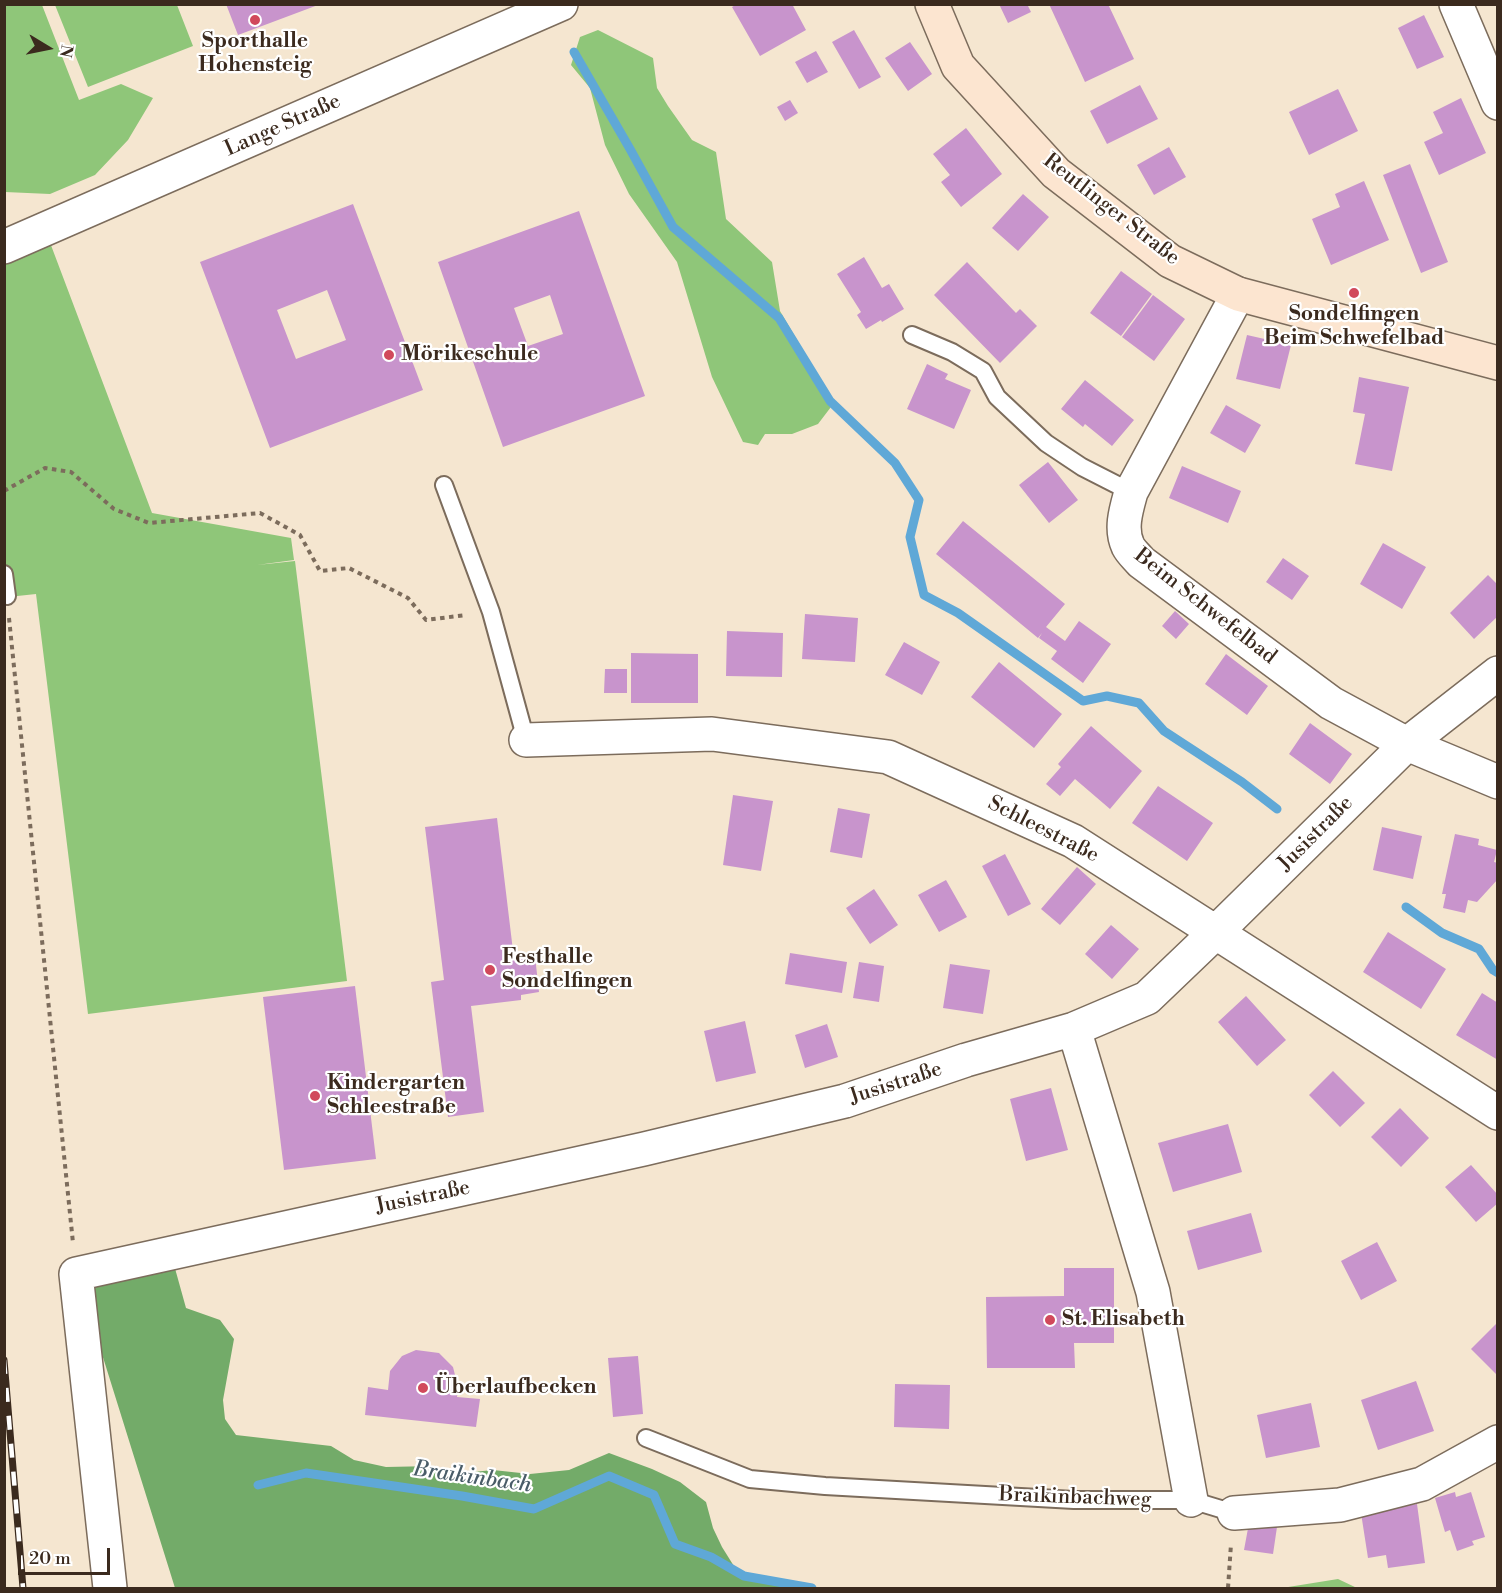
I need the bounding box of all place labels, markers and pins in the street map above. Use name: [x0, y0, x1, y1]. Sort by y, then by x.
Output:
marker: Sporthalle Hohensteig: [248, 13, 262, 27]
place label: Sporthalle Hohensteig: [198, 29, 312, 79]
marker: Sondelfingen Beim Schwefelbad: [1347, 286, 1361, 300]
place label: Sondelfingen Beim Schwefelbad: [1264, 302, 1444, 352]
place label: Mörikeschule: [401, 342, 538, 368]
marker: Mörikeschule: [382, 348, 396, 362]
place label: Festhalle Sondelfingen: [502, 945, 632, 995]
marker: Festhalle Sondelfingen: [483, 963, 497, 977]
place label: Kindergarten Schleestraße: [327, 1071, 465, 1121]
marker: Kindergarten Schleestraße: [308, 1089, 322, 1103]
place label: St. Elisabeth: [1062, 1307, 1185, 1333]
marker: St. Elisabeth: [1043, 1313, 1057, 1327]
place label: Überlaufbecken: [435, 1375, 596, 1401]
marker: Überlaufbecken: [416, 1381, 430, 1395]

